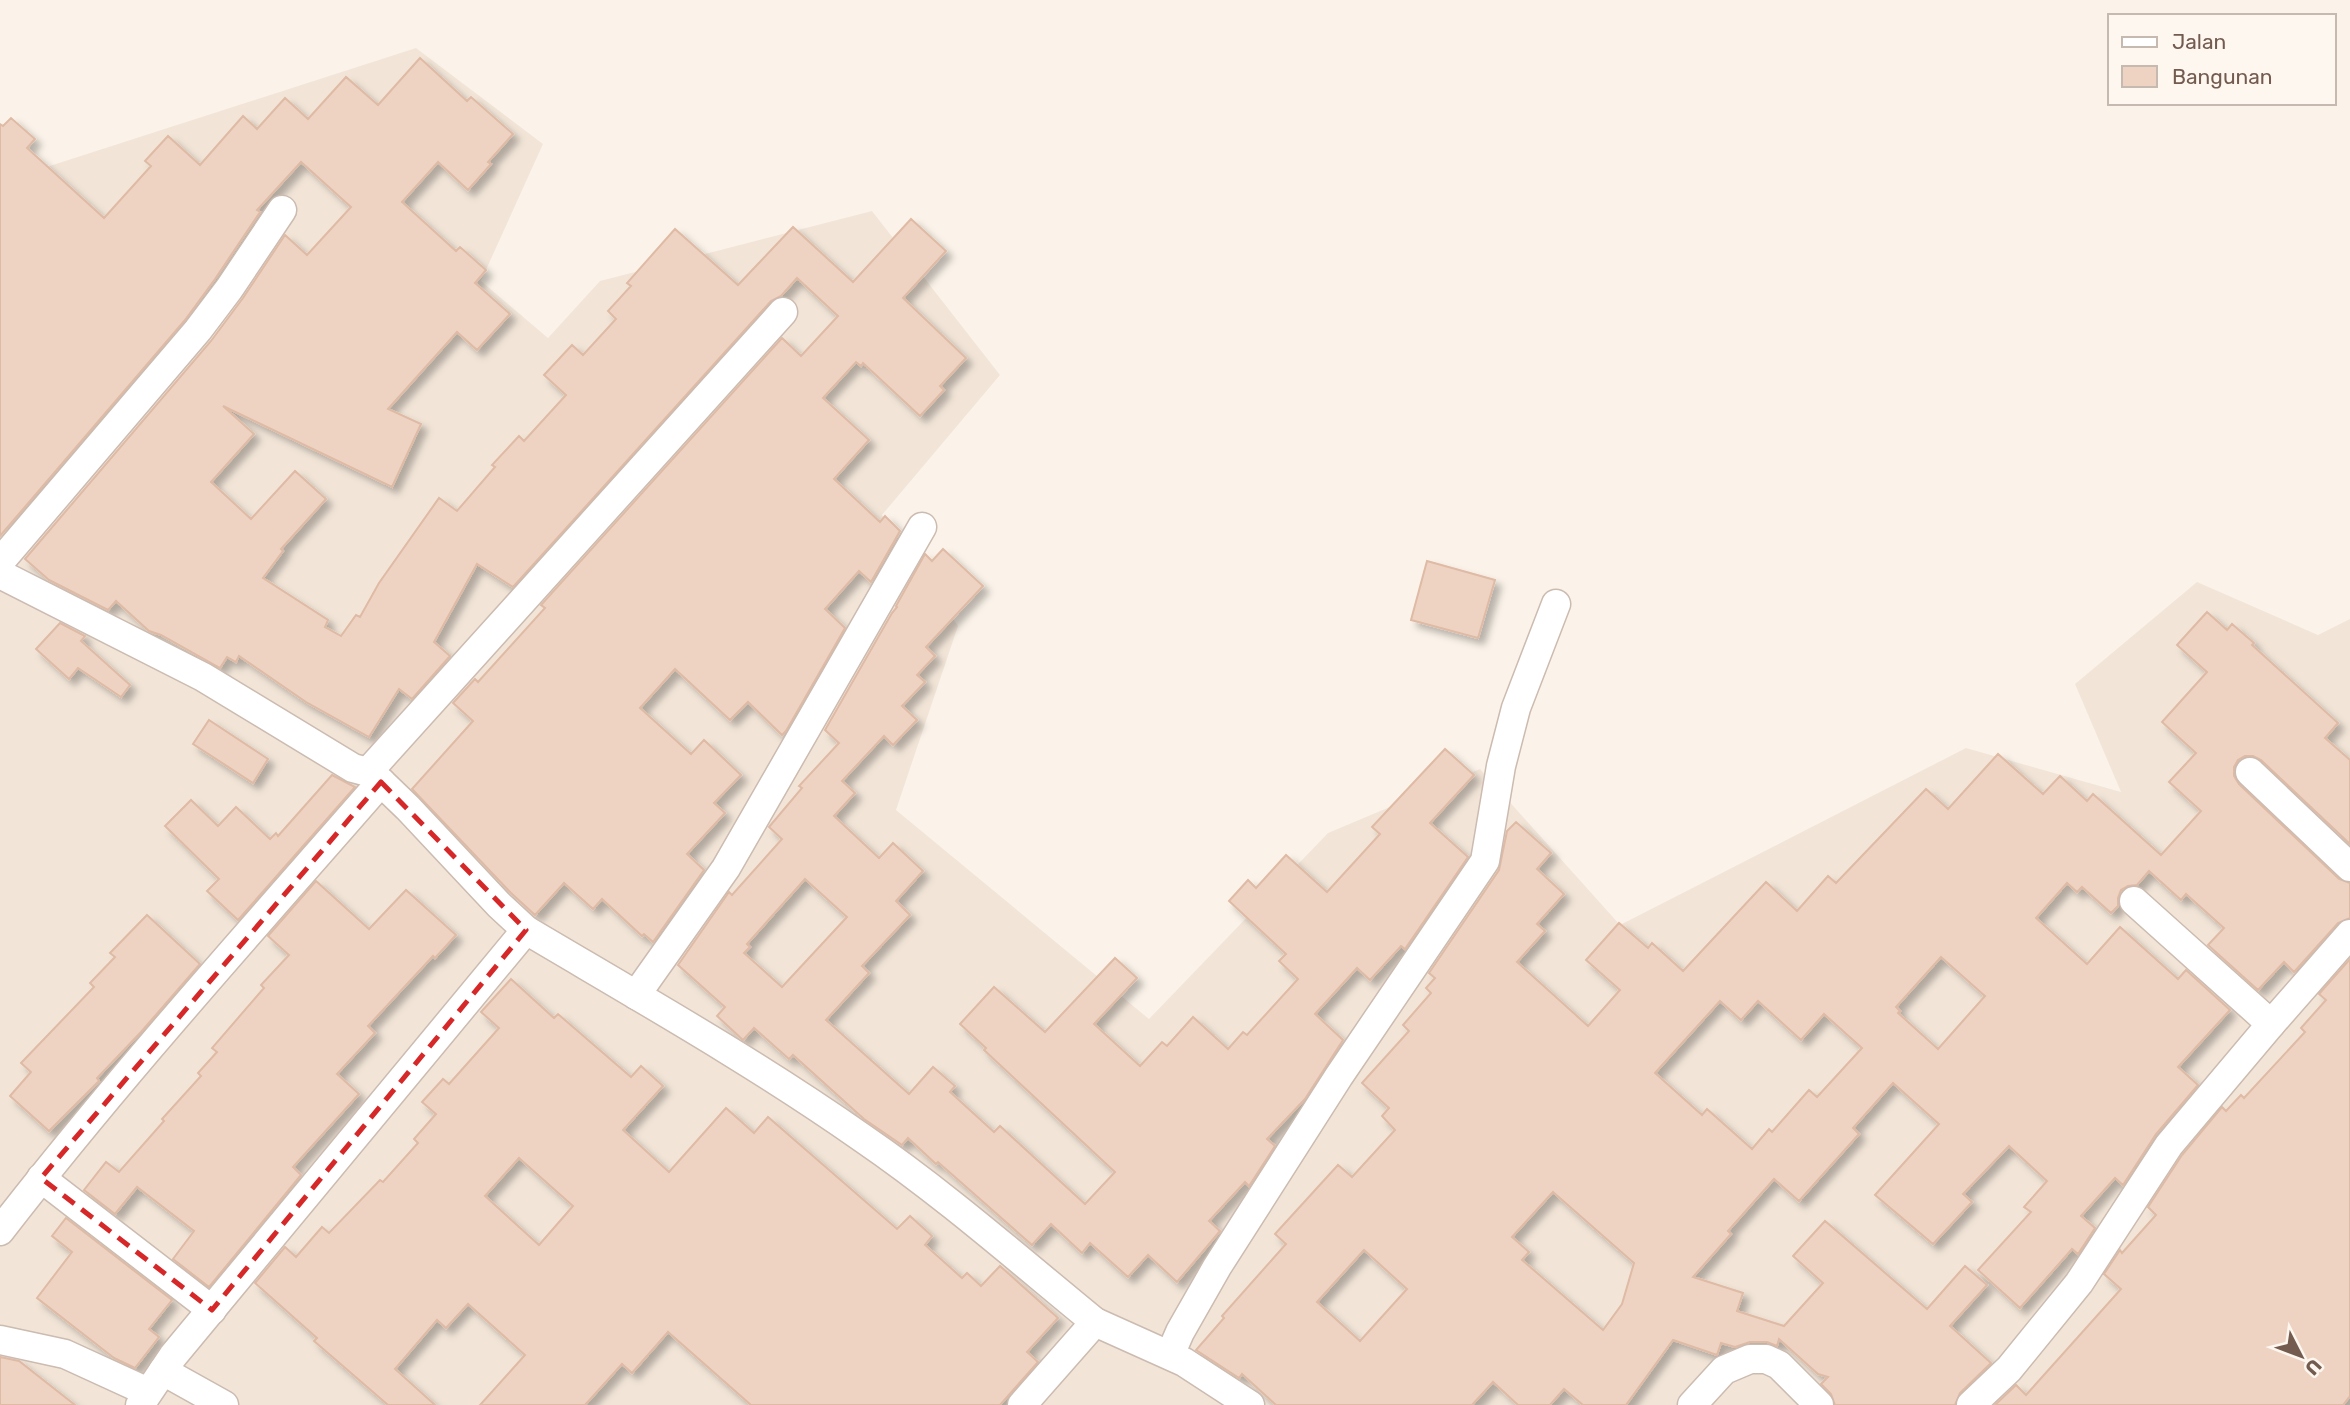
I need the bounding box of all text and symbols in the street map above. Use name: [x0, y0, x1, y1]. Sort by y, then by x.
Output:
legend: [2108, 14, 2336, 105]
text: Jalan: [2172, 29, 2226, 54]
text: Bangunan: [2172, 64, 2273, 89]
north arrow: [2266, 1321, 2336, 1391]
text: U: [2300, 1354, 2326, 1380]

